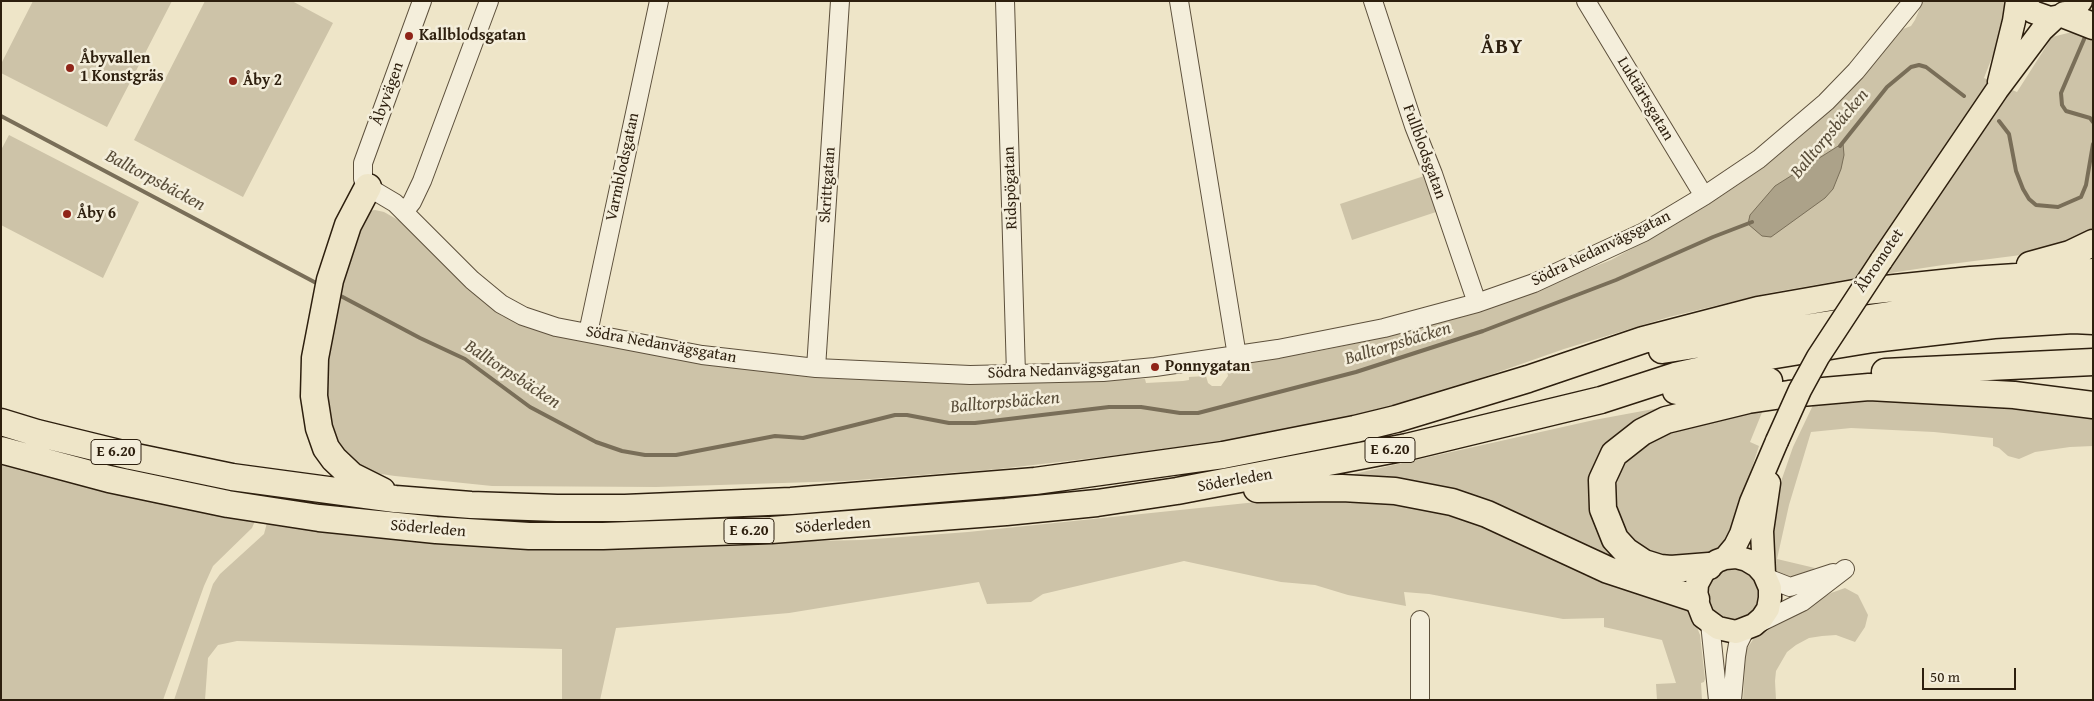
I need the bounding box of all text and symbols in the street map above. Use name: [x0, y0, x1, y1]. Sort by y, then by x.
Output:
place label: Kallblodsgatan: [419, 26, 526, 46]
marker: Kallblodsgatan: [403, 30, 415, 42]
district label: ÅBY: [1480, 35, 1524, 61]
place label: Åbyvallen 1 Konstgräs: [80, 49, 164, 87]
street label: Luktärtsgatan: [1613, 54, 1677, 144]
street label: Åbyvägen: [368, 60, 408, 128]
marker: Åbyvallen 1 Konstgräs: [64, 62, 76, 74]
place label: Åby 2: [243, 71, 282, 91]
marker: Åby 2: [227, 75, 239, 87]
water label: Balltorpsbäcken: [1786, 85, 1874, 183]
street label: Fullblodsgatan: [1398, 102, 1450, 202]
street label: Varmblodsgatan: [602, 111, 644, 223]
water label: Balltorpsbäcken: [101, 146, 209, 216]
street label: Skrittgatan: [816, 146, 840, 224]
street label: Ridspögatan: [1000, 146, 1022, 230]
place label: Åby 6: [77, 204, 116, 224]
street label: Södra Nedanvägsgatan: [1528, 207, 1674, 291]
marker: Åby 6: [61, 208, 73, 220]
street label: Åbromotet: [1852, 226, 1908, 296]
water label: Balltorpsbäcken: [1342, 318, 1454, 370]
street label: Södra Nedanvägsgatan: [584, 322, 738, 368]
water label: Balltorpsbäcken: [460, 336, 564, 414]
place label: Ponnygatan: [1165, 357, 1250, 377]
street label: Södra Nedanvägsgatan: [987, 359, 1141, 383]
marker: Ponnygatan: [1149, 361, 1161, 373]
water label: Balltorpsbäcken: [949, 387, 1061, 419]
road number: E 6.20: [1365, 438, 1415, 462]
road number: E 6.20: [91, 440, 141, 464]
street label: Söderleden: [1196, 465, 1274, 497]
street label: Söderleden: [795, 514, 871, 538]
street label: Söderleden: [389, 516, 467, 542]
road number: E 6.20: [724, 518, 774, 544]
scale bar: [1924, 658, 2018, 690]
text: 50 m: [1930, 666, 1960, 687]

